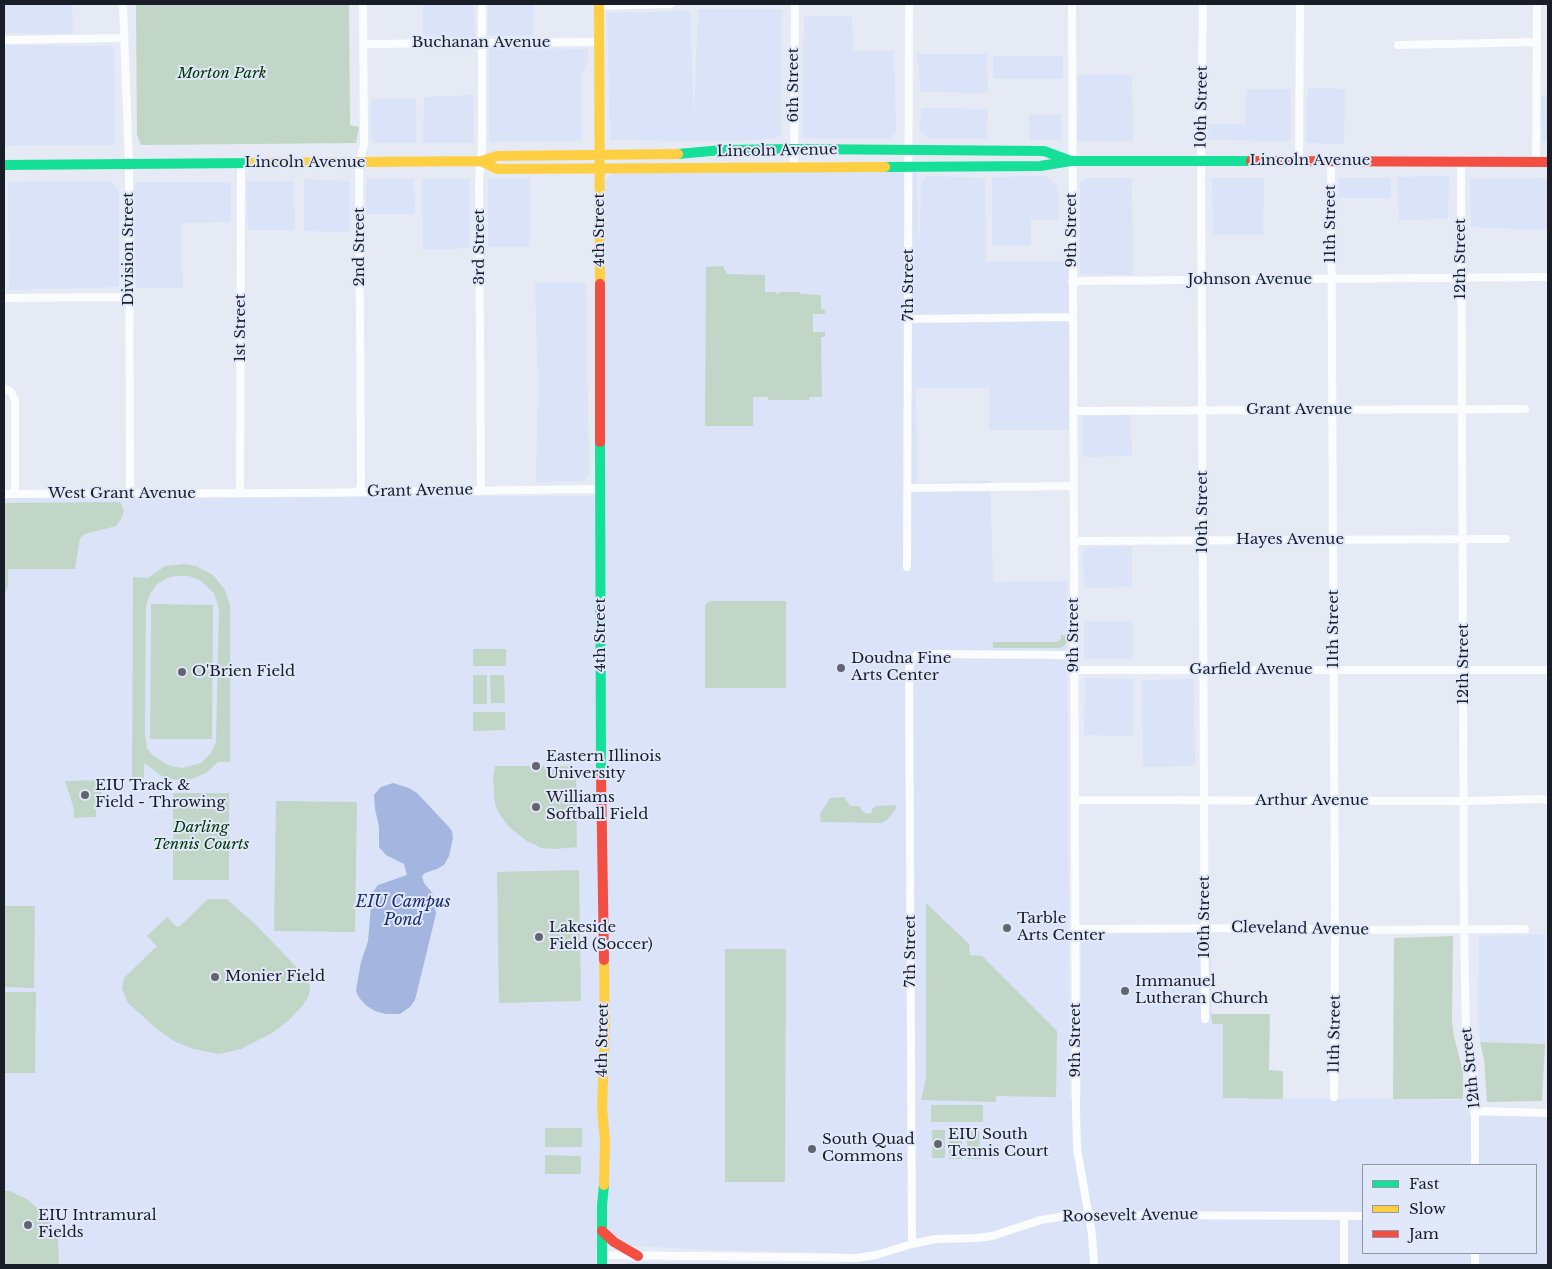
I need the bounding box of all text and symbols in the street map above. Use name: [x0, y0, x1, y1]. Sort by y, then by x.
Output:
street label: Buchanan Avenue: [412, 34, 550, 52]
street label: 6th Street: [785, 47, 803, 123]
park label: Morton Park: [177, 65, 267, 83]
street label: 10th Street: [1192, 65, 1212, 149]
street label: Lincoln Avenue: [716, 141, 838, 161]
street label: Lincoln Avenue: [1250, 152, 1370, 170]
street label: Lincoln Avenue: [245, 154, 365, 172]
street label: 11th Street: [1322, 185, 1340, 263]
street label: Division Street: [120, 192, 138, 306]
street label: 9th Street: [1063, 192, 1081, 268]
street label: 4th Street: [591, 193, 609, 267]
street label: 2nd Street: [351, 207, 369, 287]
street label: 3rd Street: [471, 209, 489, 285]
street label: 12th Street: [1452, 218, 1470, 300]
street label: 7th Street: [900, 249, 918, 321]
street label: Johnson Avenue: [1188, 271, 1312, 289]
street label: 1st Street: [232, 294, 250, 362]
street label: Grant Avenue: [1246, 401, 1352, 419]
street label: 10th Street: [1194, 471, 1212, 553]
street label: Grant Avenue: [367, 481, 473, 501]
street label: West Grant Avenue: [48, 485, 196, 503]
street label: Hayes Avenue: [1236, 531, 1344, 549]
street label: 11th Street: [1325, 590, 1343, 668]
street label: 9th Street: [1065, 597, 1083, 673]
street label: 4th Street: [592, 598, 610, 672]
street label: 12th Street: [1455, 623, 1473, 705]
place label: Doudna Fine Arts Center: [851, 650, 951, 685]
street label: Garfield Avenue: [1189, 661, 1313, 679]
marker: Doudna Fine Arts Center: [835, 662, 847, 674]
place label: O'Brien Field: [192, 663, 295, 681]
marker: O'Brien Field: [176, 666, 188, 678]
place label: Eastern Illinois University: [546, 748, 661, 783]
marker: Eastern Illinois University: [530, 760, 542, 772]
place label: EIU Track & Field - Throwing: [95, 777, 225, 812]
marker: EIU Track & Field - Throwing: [79, 789, 91, 801]
place label: Williams Softball Field: [546, 789, 648, 824]
street label: Arthur Avenue: [1255, 792, 1369, 810]
marker: Williams Softball Field: [530, 801, 542, 813]
park label: Darling Tennis Courts: [153, 819, 249, 854]
street label: 10th Street: [1196, 876, 1214, 958]
water label: EIU Campus Pond: [355, 892, 451, 930]
place label: Tarble Arts Center: [1017, 910, 1105, 945]
street label: 7th Street: [902, 915, 920, 987]
place label: Lakeside Field (Soccer): [549, 919, 653, 954]
street label: Cleveland Avenue: [1231, 919, 1369, 939]
marker: Tarble Arts Center: [1001, 922, 1013, 934]
marker: Lakeside Field (Soccer): [533, 931, 545, 943]
place label: Monier Field: [225, 968, 325, 986]
marker: Monier Field: [209, 971, 221, 983]
place label: Immanuel Lutheran Church: [1135, 973, 1268, 1008]
marker: Immanuel Lutheran Church: [1119, 985, 1131, 997]
street label: 11th Street: [1325, 994, 1345, 1074]
street label: 9th Street: [1067, 1002, 1085, 1078]
street label: 4th Street: [593, 1003, 613, 1077]
street label: 12th Street: [1458, 1027, 1484, 1109]
place label: EIU South Tennis Court: [948, 1126, 1049, 1161]
place label: South Quad Commons: [822, 1131, 915, 1166]
marker: EIU South Tennis Court: [932, 1138, 944, 1150]
marker: South Quad Commons: [806, 1143, 818, 1155]
legend: [1362, 1164, 1537, 1254]
text: Fast: [1409, 1174, 1439, 1193]
text: Slow: [1409, 1199, 1446, 1218]
street label: Roosevelt Avenue: [1062, 1206, 1198, 1226]
place label: EIU Intramural Fields: [38, 1207, 157, 1242]
marker: EIU Intramural Fields: [22, 1219, 34, 1231]
text: Jam: [1409, 1224, 1439, 1243]

